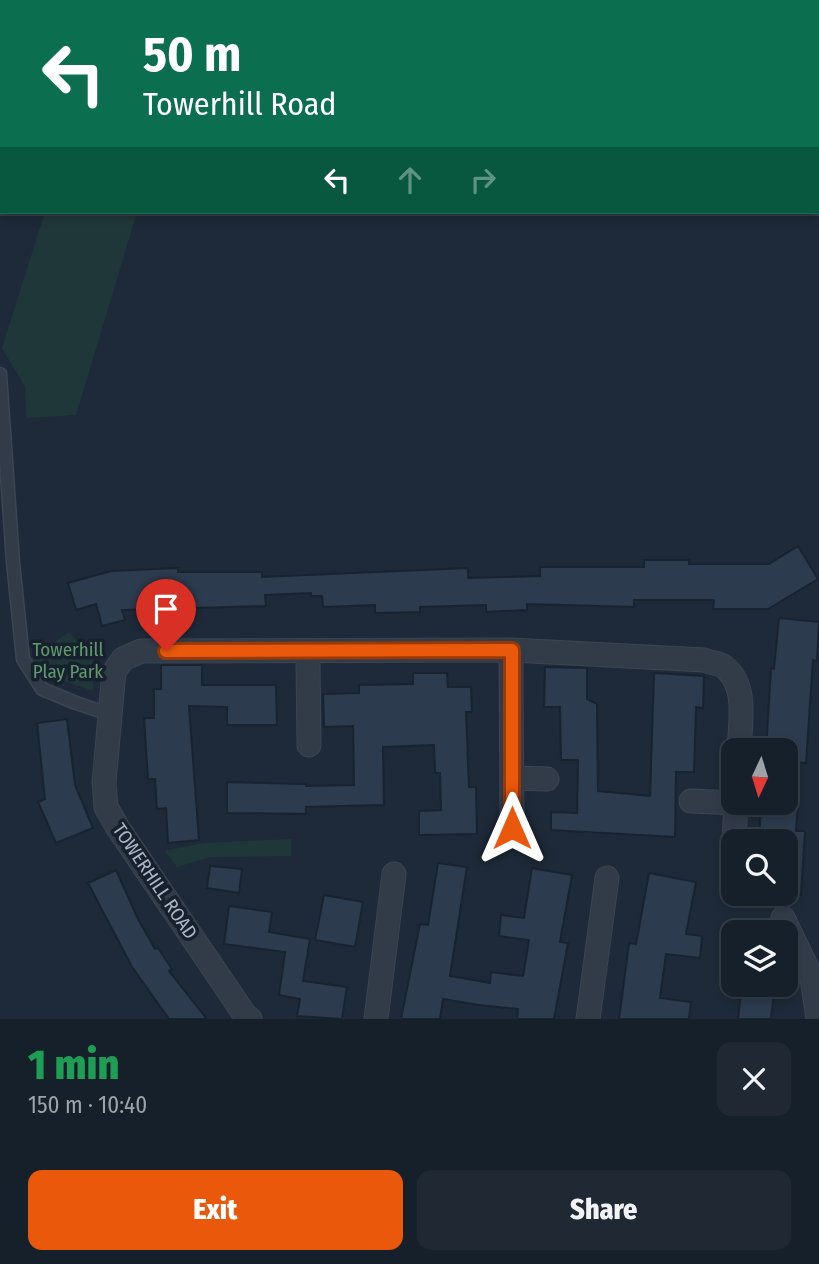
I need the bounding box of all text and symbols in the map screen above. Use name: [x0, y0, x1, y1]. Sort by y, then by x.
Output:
text: 50 m: [143, 25, 241, 84]
icon: left: [28, 28, 119, 119]
text: Towerhill Road: [143, 85, 337, 123]
icon: left: [318, 161, 356, 199]
icon: ahead: [391, 161, 429, 199]
icon: right: [464, 161, 502, 199]
pin: [136, 579, 196, 651]
icon: arrive: [147, 590, 185, 628]
park label: Towerhill Play Park: [32, 638, 104, 683]
north arrow: [721, 738, 798, 816]
map controls: [721, 738, 798, 997]
position arrow: [475, 791, 549, 865]
street label: TOWERHILL ROAD: [108, 819, 202, 943]
button: search: [721, 829, 798, 906]
button: layers: [721, 920, 798, 997]
text: 1 min: [28, 1040, 119, 1090]
button: close: [717, 1042, 791, 1116]
text: 150 m · 10:40: [28, 1091, 147, 1119]
button: Exit: [28, 1170, 403, 1250]
button: Share: [417, 1170, 791, 1250]

